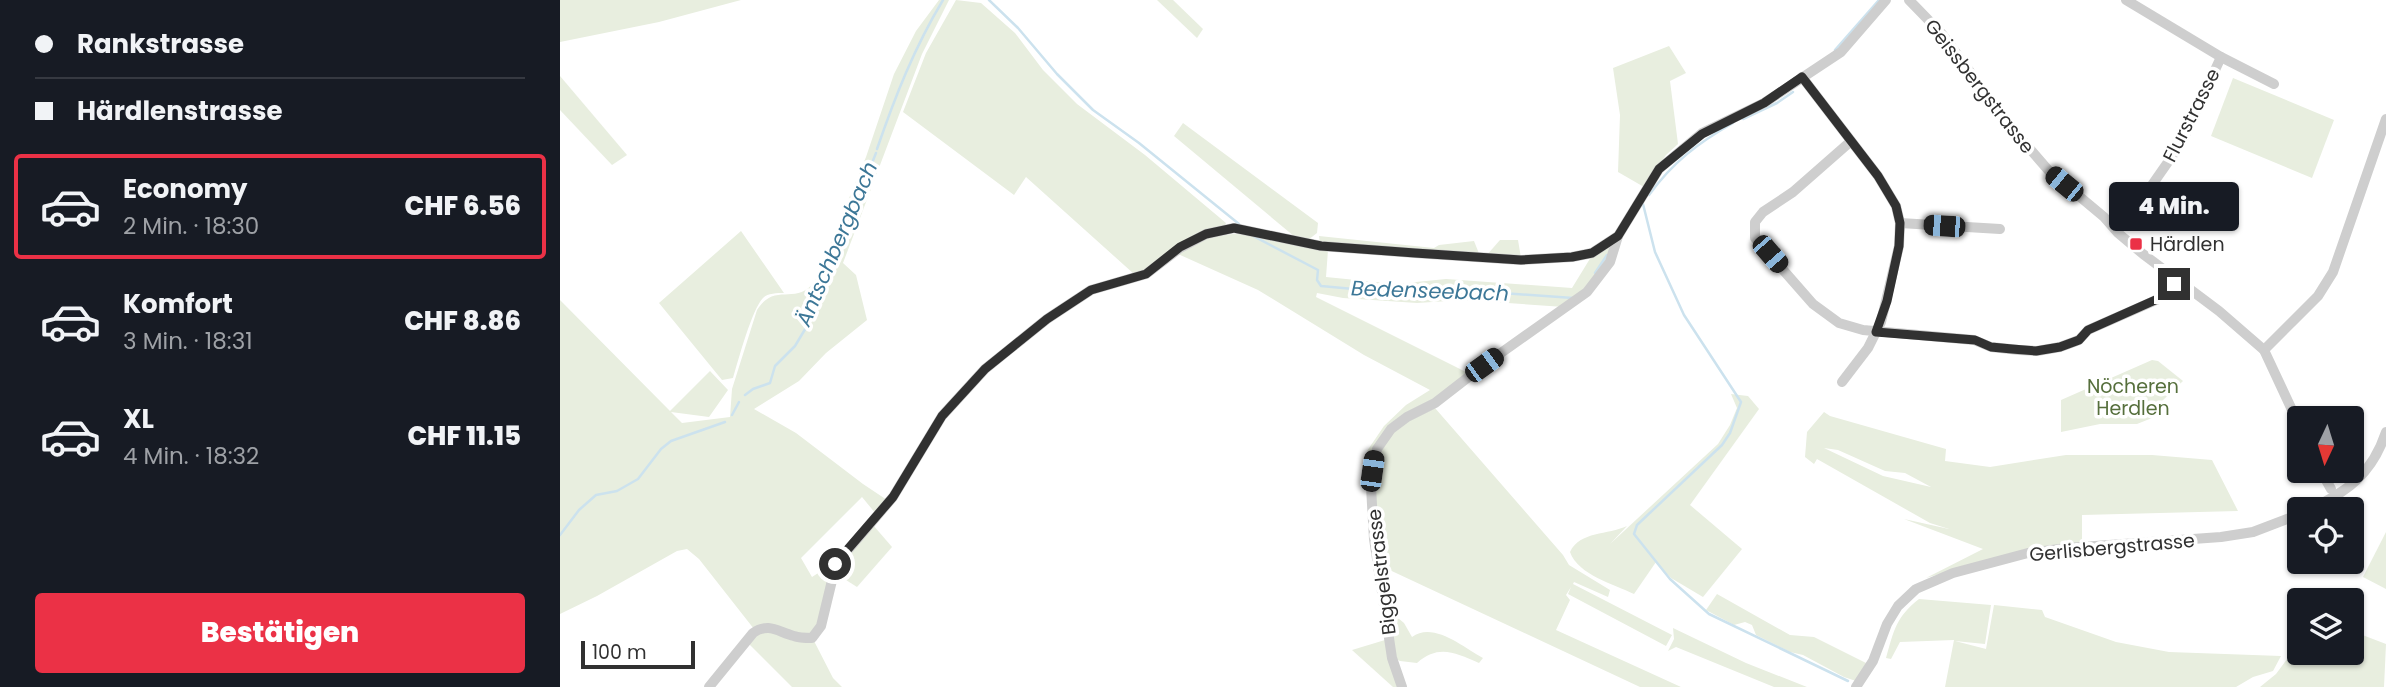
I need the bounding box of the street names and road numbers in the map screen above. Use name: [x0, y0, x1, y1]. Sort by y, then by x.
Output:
street label: Geissbergstrasse: [1918, 13, 2041, 159]
street label: Flurstrasse: [2156, 64, 2227, 167]
street label: Biggelstrasse: [1360, 507, 1403, 637]
street label: Gerlisbergstrasse: [2028, 527, 2196, 568]

